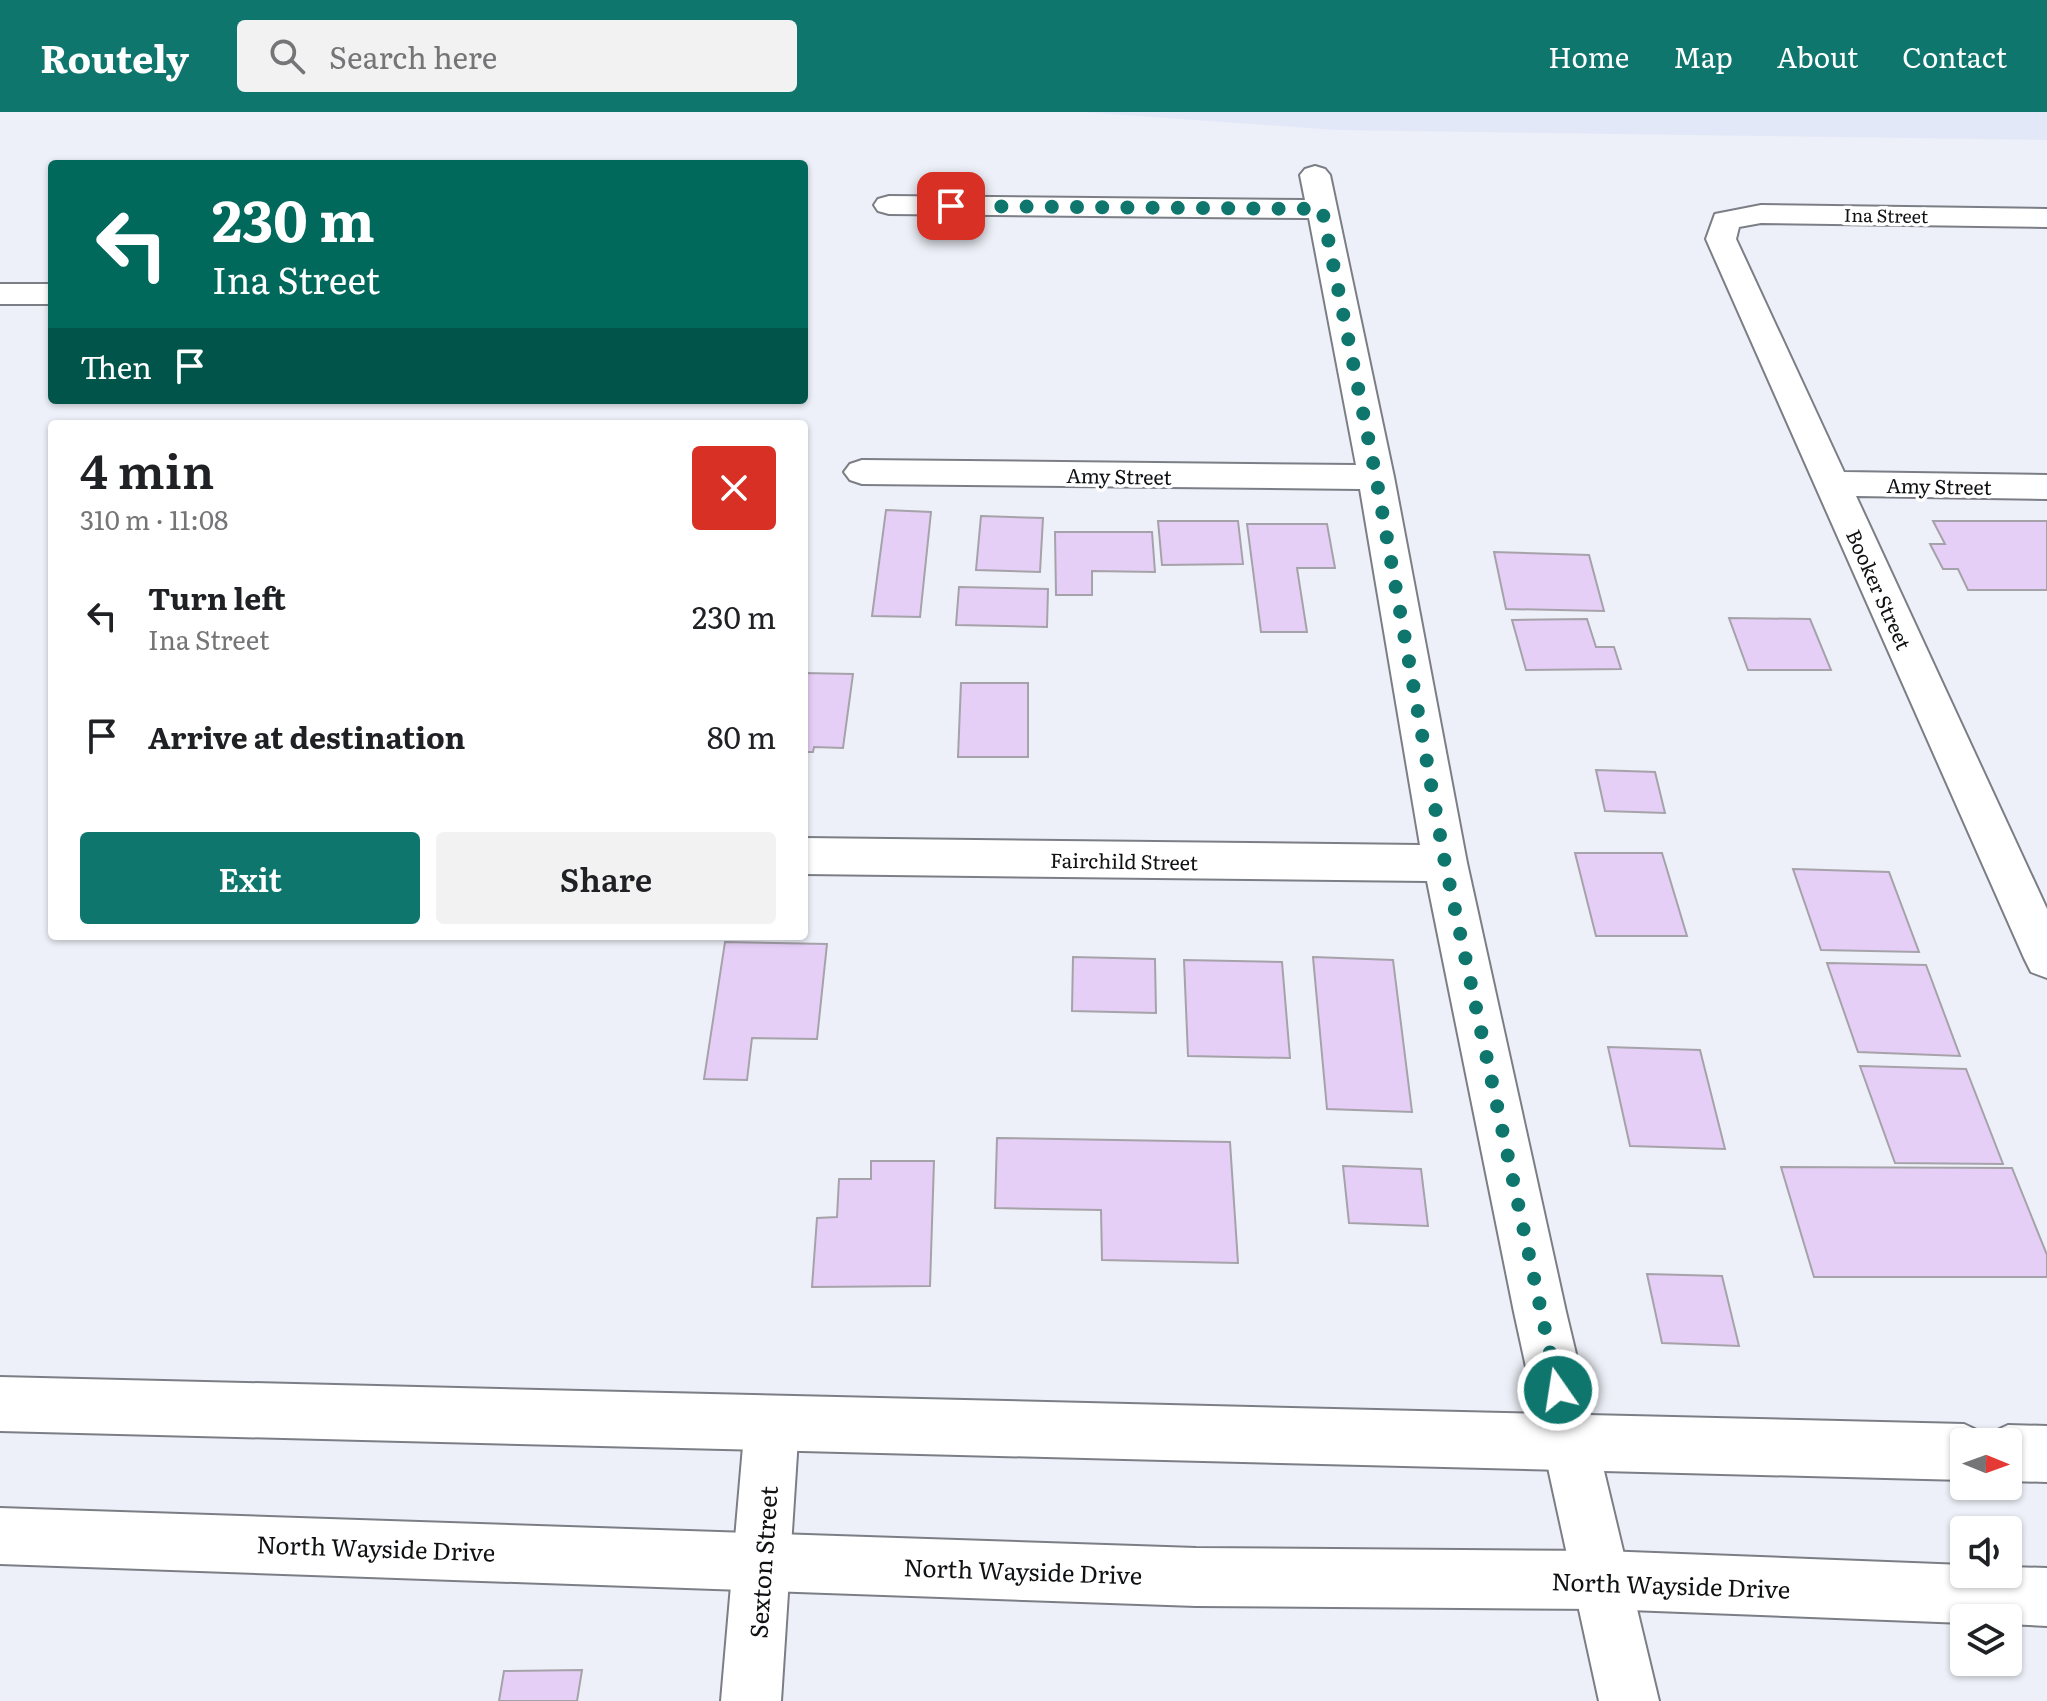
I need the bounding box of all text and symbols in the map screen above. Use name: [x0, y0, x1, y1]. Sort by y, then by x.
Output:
search box: [237, 20, 797, 92]
text: Routely: [40, 28, 189, 85]
icon: search: [265, 34, 309, 78]
text: Search here: [329, 34, 497, 78]
text: Home: [1548, 35, 1629, 77]
text: Map: [1673, 35, 1733, 77]
text: About: [1777, 35, 1858, 77]
text: Contact: [1902, 35, 2007, 77]
pin: [917, 172, 985, 240]
text: 230 m: [212, 176, 375, 259]
icon: arrive: [929, 184, 973, 228]
icon: left: [80, 192, 184, 296]
street label: Ina Street: [1844, 201, 1929, 229]
text: Ina Street: [212, 252, 380, 305]
text: Then: [80, 344, 152, 388]
icon: arrive: [168, 344, 212, 388]
text: 4 min: [80, 433, 214, 504]
button: close: [692, 446, 776, 530]
street label: Amy Street: [1066, 459, 1172, 491]
street label: Amy Street: [1886, 469, 1992, 501]
text: 310 m · 11:08: [80, 499, 228, 538]
street label: Booker Street: [1840, 524, 1920, 654]
text: Turn left: [148, 575, 286, 619]
icon: left: [80, 594, 124, 638]
text: 230 m: [692, 594, 776, 638]
text: Ina Street: [148, 619, 269, 658]
icon: arrive: [80, 714, 124, 758]
text: Arrive at destination: [148, 714, 465, 758]
text: 80 m: [707, 714, 776, 758]
button: Exit: [80, 832, 420, 924]
button: Share: [436, 832, 776, 924]
street label: Fairchild Street: [1050, 844, 1198, 876]
position arrow: [1516, 1348, 1600, 1432]
north arrow: [1950, 1428, 2022, 1500]
map controls: [1950, 1428, 2022, 1676]
street label: Sexton Street: [739, 1484, 785, 1639]
button: sound: [1950, 1516, 2022, 1588]
street label: North Wayside Drive: [256, 1525, 496, 1569]
street label: North Wayside Drive: [903, 1548, 1143, 1592]
street label: North Wayside Drive: [1551, 1562, 1791, 1606]
button: layers: [1950, 1604, 2022, 1676]

